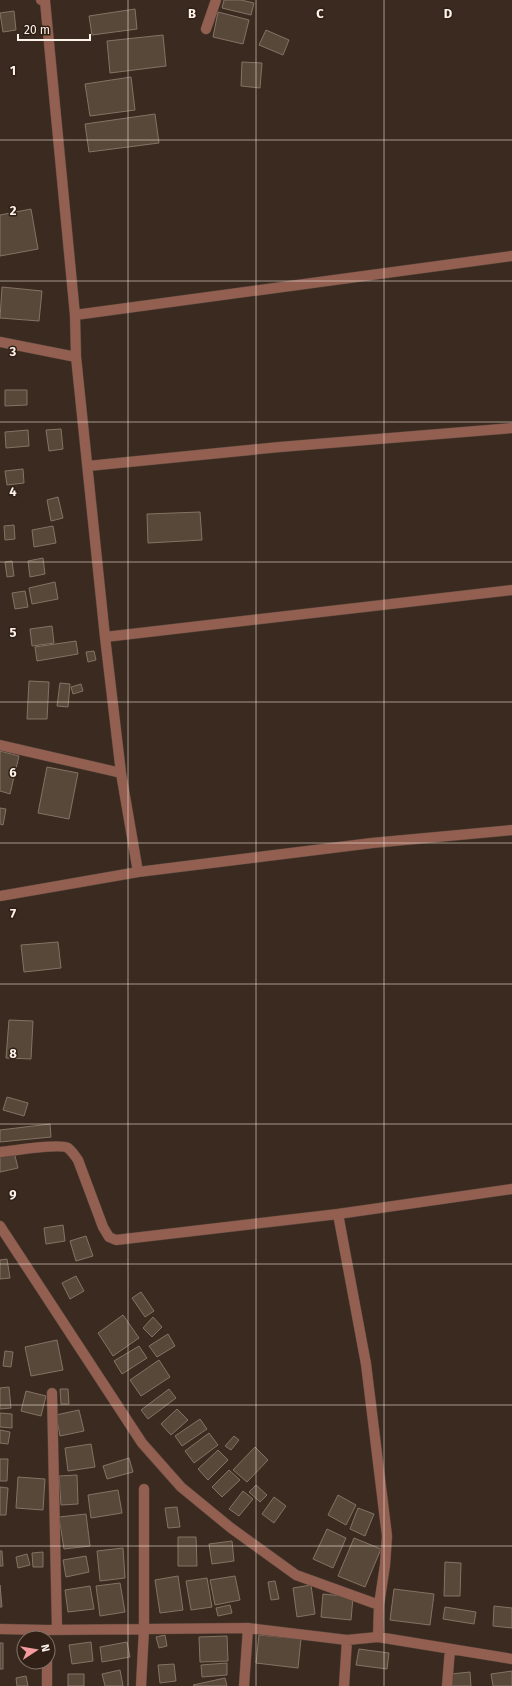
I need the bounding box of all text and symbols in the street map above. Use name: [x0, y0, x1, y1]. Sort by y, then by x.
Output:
text: B: [188, 6, 196, 21]
text: C: [316, 6, 324, 21]
text: D: [444, 6, 453, 21]
scale bar: [18, 16, 90, 42]
text: 20 m: [24, 23, 50, 37]
text: 1: [10, 63, 16, 78]
text: 2: [10, 203, 17, 218]
text: 3: [9, 344, 17, 359]
text: 4: [9, 484, 17, 499]
text: 5: [10, 625, 17, 640]
text: 6: [9, 765, 17, 780]
text: 7: [10, 906, 16, 921]
text: 8: [9, 1046, 17, 1061]
text: 9: [9, 1187, 17, 1202]
north arrow: [16, 1630, 56, 1670]
text: N: [38, 1643, 52, 1653]

